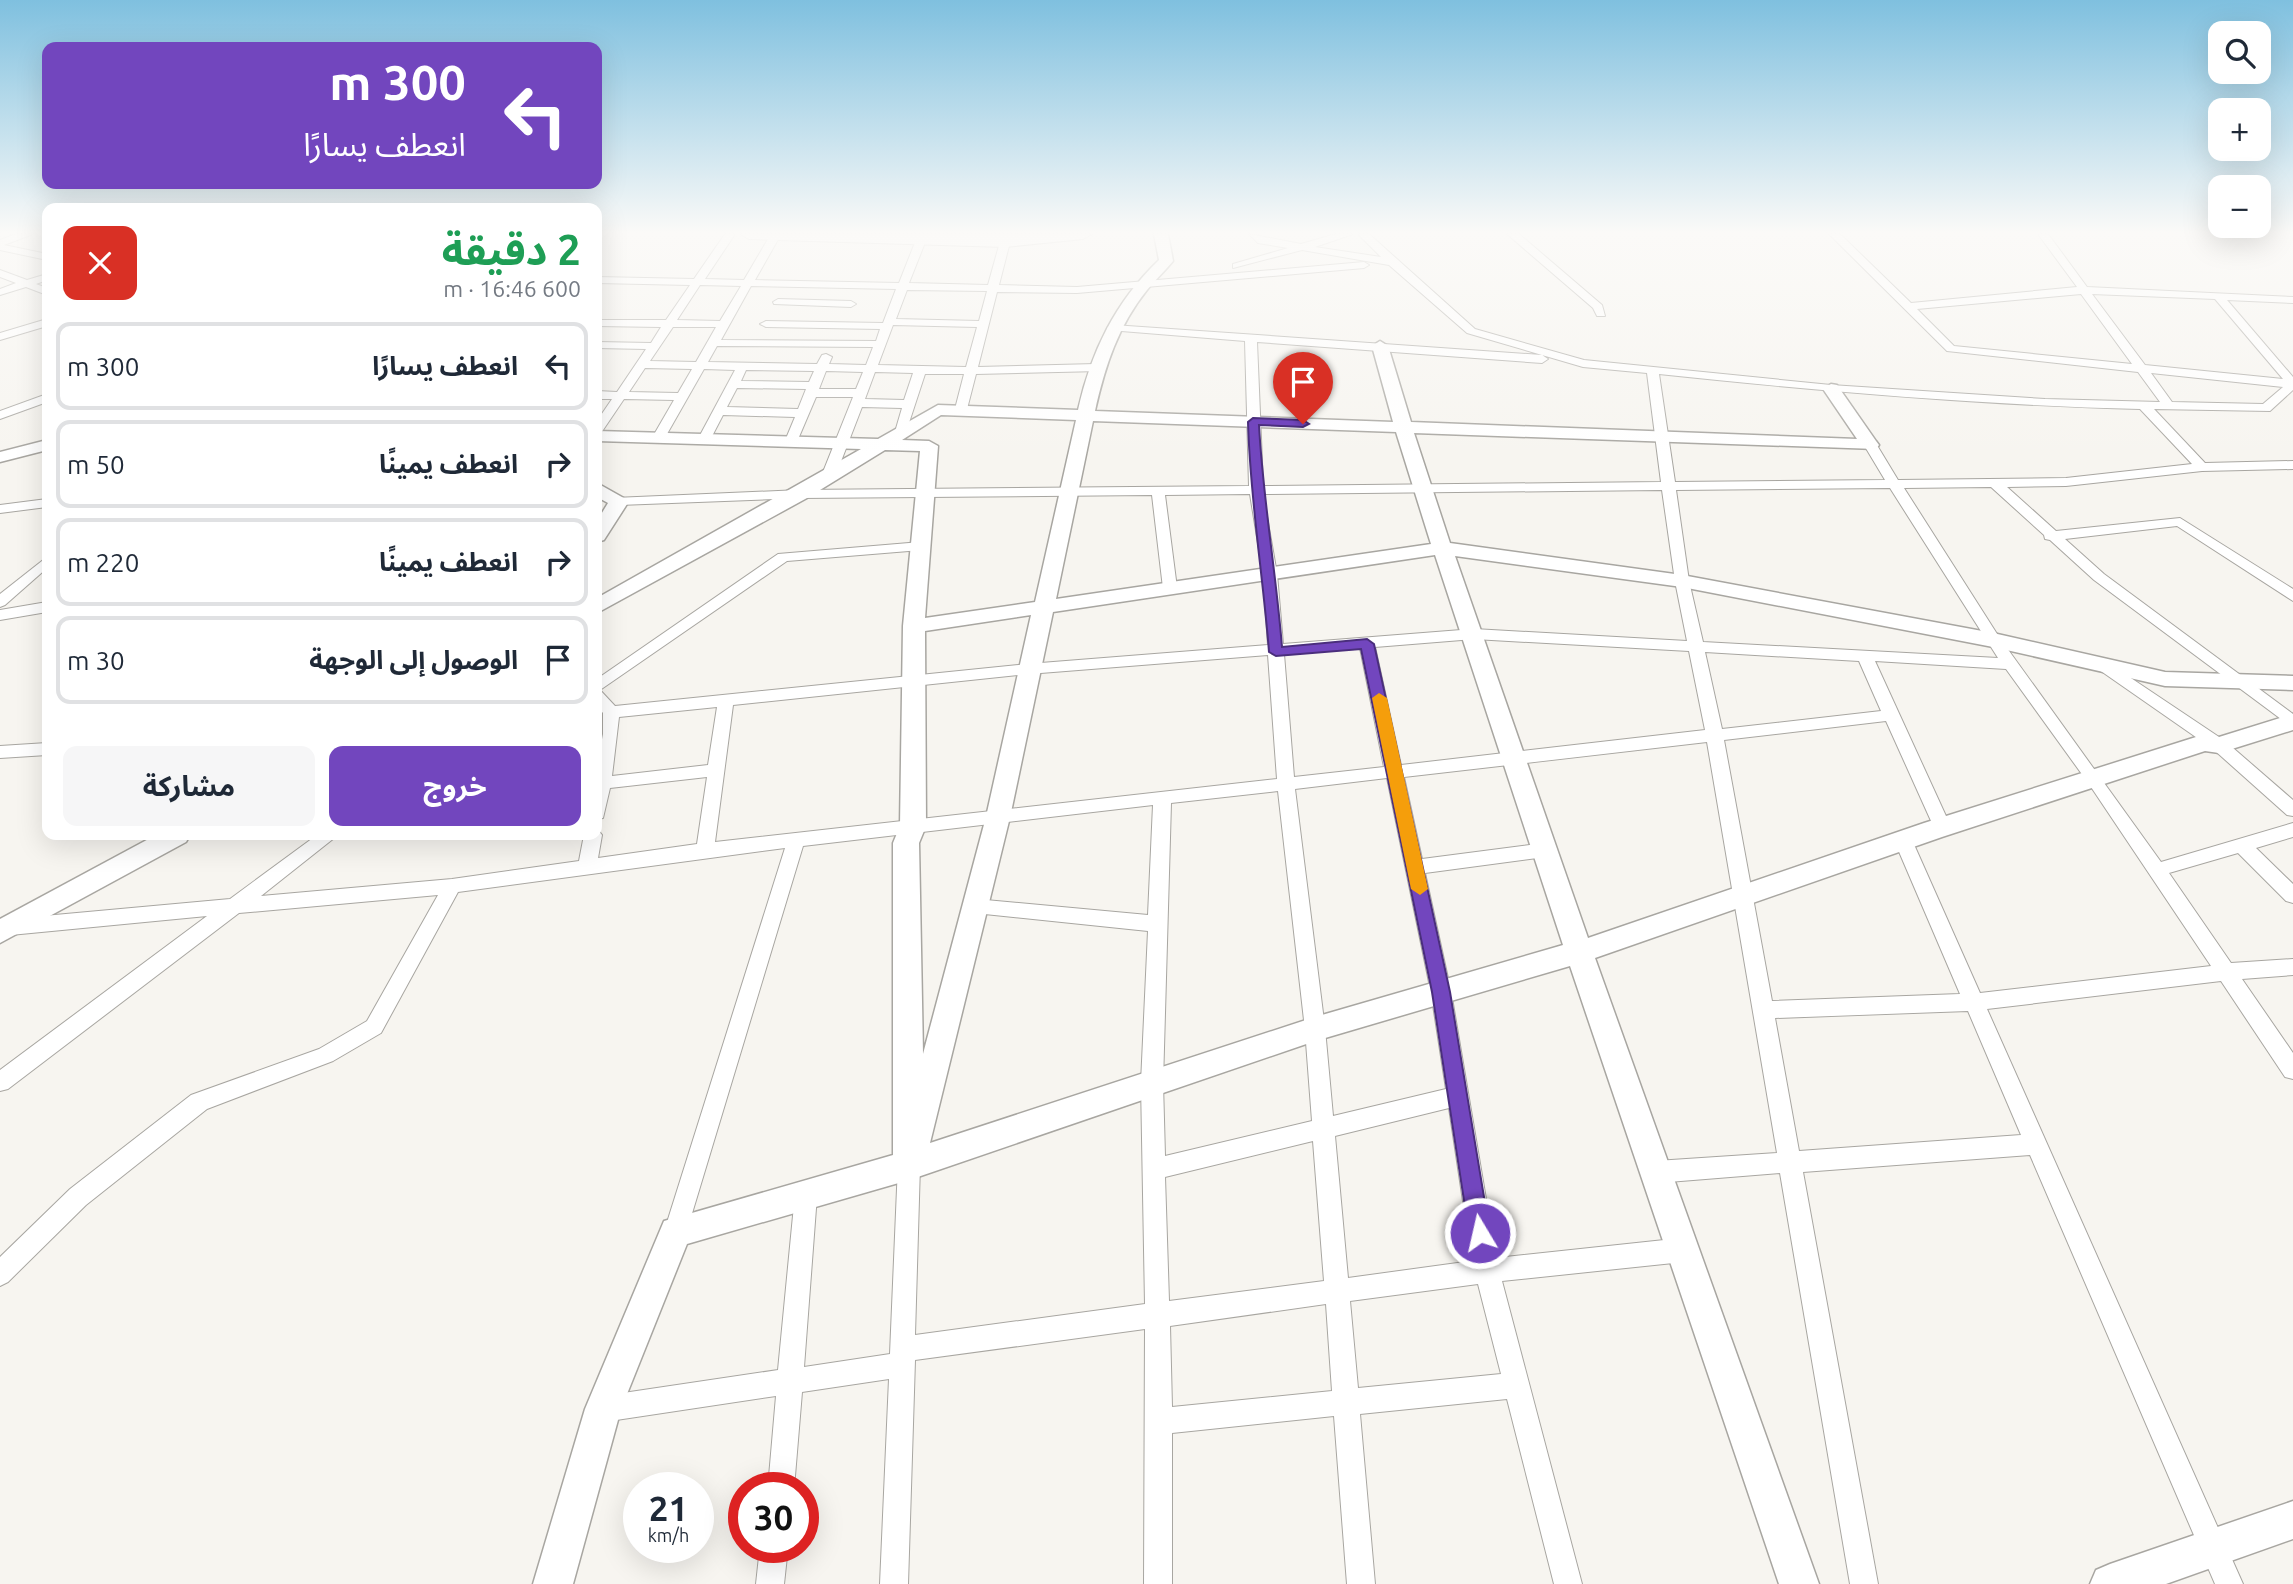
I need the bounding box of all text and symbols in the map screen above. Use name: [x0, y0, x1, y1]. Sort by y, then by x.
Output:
map controls: [2208, 21, 2271, 238]
button: search: [2208, 21, 2271, 84]
text: 300 m: [329, 54, 466, 109]
icon: left: [490, 70, 581, 161]
button: +: [2208, 98, 2271, 161]
text: انعطف يسارًا: [303, 126, 466, 162]
button: −: [2208, 175, 2271, 238]
button: close: [63, 226, 137, 300]
text: 2 دقيقة: [442, 226, 581, 273]
text: 600 m · 16:46: [443, 276, 581, 301]
icon: left: [539, 347, 577, 385]
text: انعطف يسارًا: [372, 351, 518, 380]
text: 300 m: [67, 352, 139, 381]
pin: [1273, 352, 1333, 424]
icon: arrive: [1284, 363, 1322, 401]
icon: right: [539, 445, 577, 483]
text: انعطف يمينًا: [379, 449, 518, 478]
text: 50 m: [67, 450, 125, 479]
icon: right: [539, 543, 577, 581]
text: انعطف يمينًا: [379, 547, 518, 576]
text: 220 m: [67, 548, 139, 577]
icon: arrive: [539, 641, 577, 679]
text: الوصول إلى الوجهة: [309, 645, 518, 674]
text: 30 m: [67, 646, 125, 675]
button: مشاركة: [63, 746, 315, 826]
button: خروج: [329, 746, 581, 826]
position arrow: [1443, 1196, 1517, 1270]
speed limit sign: 30: [728, 1472, 819, 1563]
text: 21: [649, 1488, 688, 1528]
text: km/h: [648, 1525, 689, 1545]

